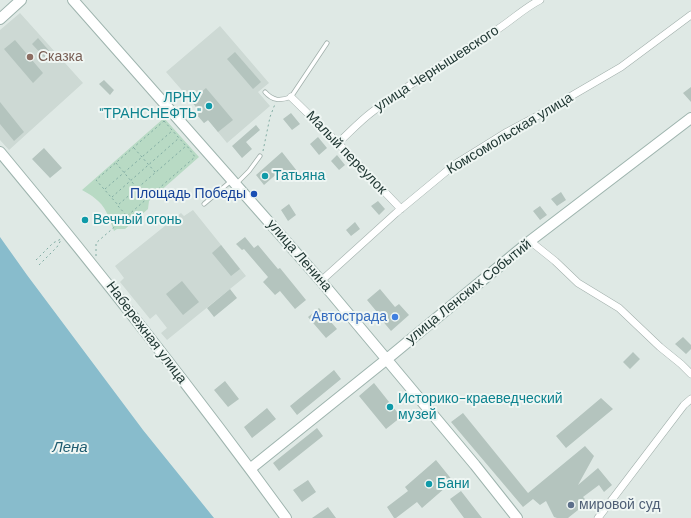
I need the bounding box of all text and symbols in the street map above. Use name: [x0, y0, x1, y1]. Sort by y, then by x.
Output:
street label: улица Чернышевского: [372, 23, 502, 115]
place label: Сказка: [38, 49, 83, 65]
marker: Сказка: [25, 52, 35, 62]
place label: ЛРНУ "ТРАНСНЕФТЬ": [99, 90, 201, 122]
street label: Комсомольская улица: [444, 90, 576, 178]
marker: ЛРНУ "ТРАНСНЕФТЬ": [204, 101, 214, 111]
street label: Малый переулок: [302, 108, 390, 198]
place label: Татьяна: [273, 168, 325, 184]
marker: Татьяна: [260, 171, 270, 181]
place label: Площадь Победы: [130, 186, 246, 202]
marker: Площадь Победы: [249, 189, 259, 199]
place label: Вечный огонь: [93, 212, 182, 228]
marker: Вечный огонь: [80, 215, 90, 225]
street label: улица Ленина: [263, 216, 335, 296]
street label: улица Ленских Событий: [403, 236, 535, 348]
street label: Набережная улица: [102, 279, 190, 387]
place label: Автострада: [312, 309, 387, 325]
marker: Автострада: [390, 312, 400, 322]
place label: Историко-краеведческий музей: [398, 391, 563, 424]
marker: Историко-краеведческий музей: [385, 402, 395, 412]
water label: Лена: [52, 439, 88, 457]
place label: Бани: [437, 476, 470, 492]
marker: Бани: [424, 479, 434, 489]
place label: мировой суд: [579, 497, 660, 513]
marker: мировой суд: [566, 500, 576, 510]

